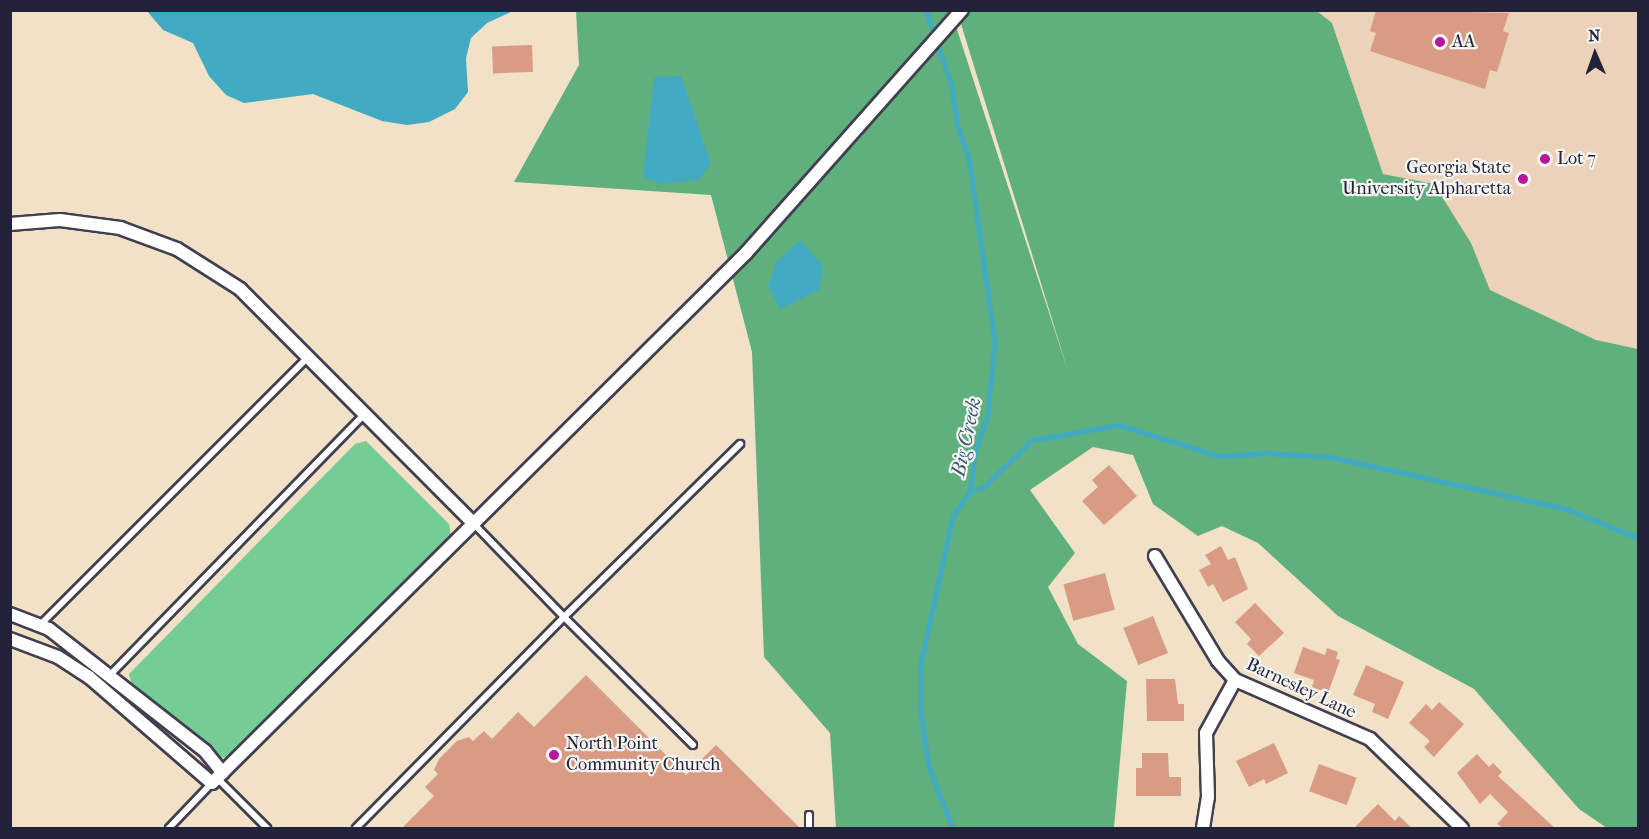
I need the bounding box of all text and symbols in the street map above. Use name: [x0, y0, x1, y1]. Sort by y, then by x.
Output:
north arrow: [1565, 24, 1625, 84]
text: N: [1588, 26, 1601, 45]
place label: AA: [1452, 31, 1475, 53]
marker: AA: [1433, 35, 1447, 49]
place label: Lot 7: [1557, 148, 1596, 170]
marker: Lot 7: [1538, 152, 1552, 166]
place label: Georgia State University Alpharetta: [1342, 158, 1511, 201]
marker: Georgia State University Alpharetta: [1516, 172, 1530, 186]
water label: Big Creek: [946, 395, 986, 479]
street label: Barnesley Lane: [1243, 654, 1359, 724]
place label: North Point Community Church: [566, 734, 720, 777]
marker: North Point Community Church: [547, 748, 561, 762]

